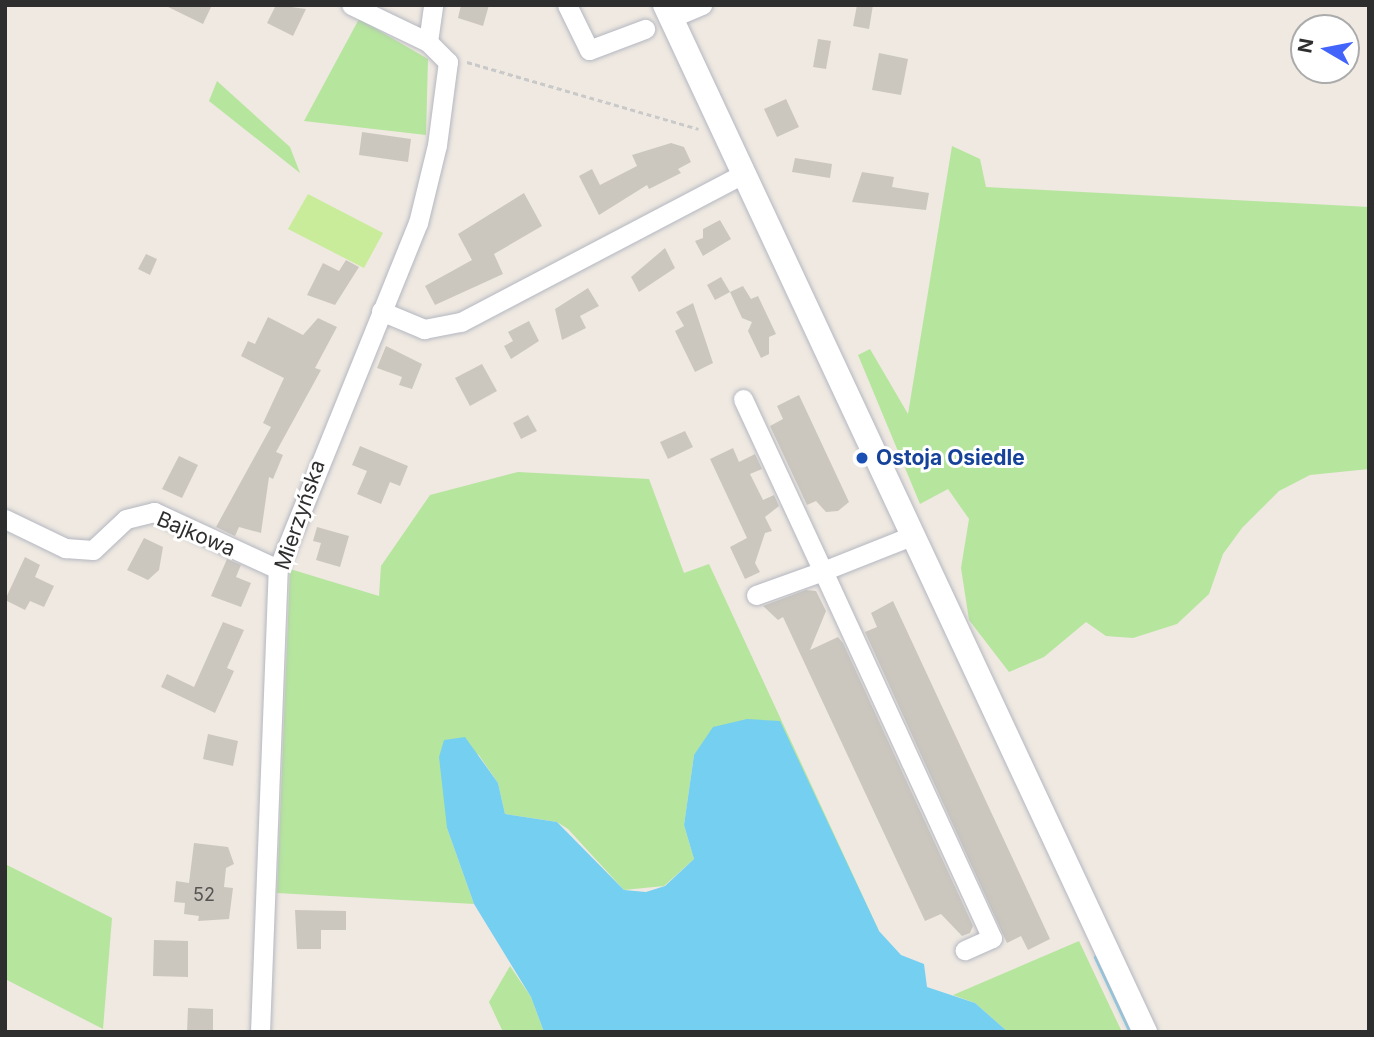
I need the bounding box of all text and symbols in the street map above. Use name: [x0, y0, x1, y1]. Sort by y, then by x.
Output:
north arrow: [1290, 14, 1360, 84]
text: N: [1293, 36, 1318, 55]
place label: Ostoja Osiedle: [876, 445, 1025, 471]
marker: Ostoja Osiedle: [854, 450, 870, 466]
street label: Mierzyńska: [269, 457, 331, 573]
street label: Bajkowa: [153, 506, 239, 562]
house number: 52: [193, 884, 215, 906]

